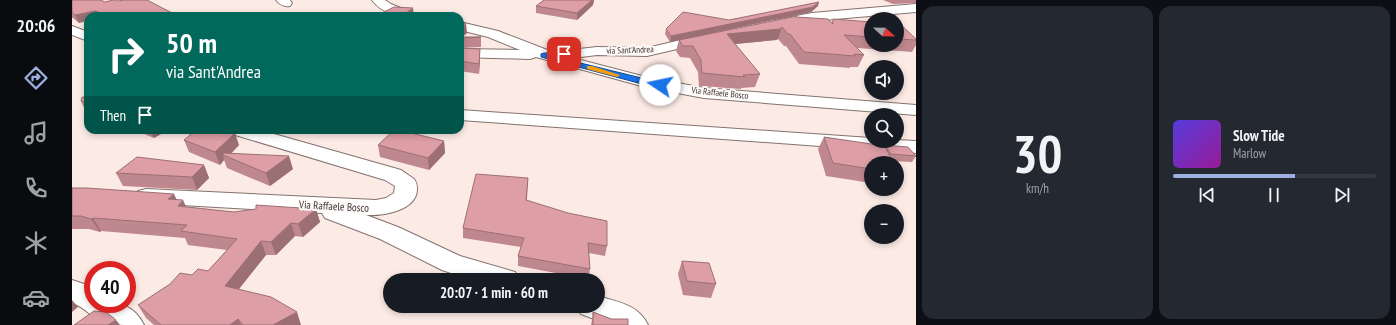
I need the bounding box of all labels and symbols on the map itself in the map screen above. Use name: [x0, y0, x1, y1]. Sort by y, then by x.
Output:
north arrow: [864, 12, 904, 52]
pin: [547, 37, 581, 71]
street label: via Sant'Andrea: [606, 43, 654, 56]
position arrow: [639, 64, 681, 106]
street label: Via Raffaele Bosco: [690, 84, 749, 101]
street label: Via Raffaele Bosco: [298, 197, 370, 215]
speed limit sign: 40: [84, 261, 136, 313]

